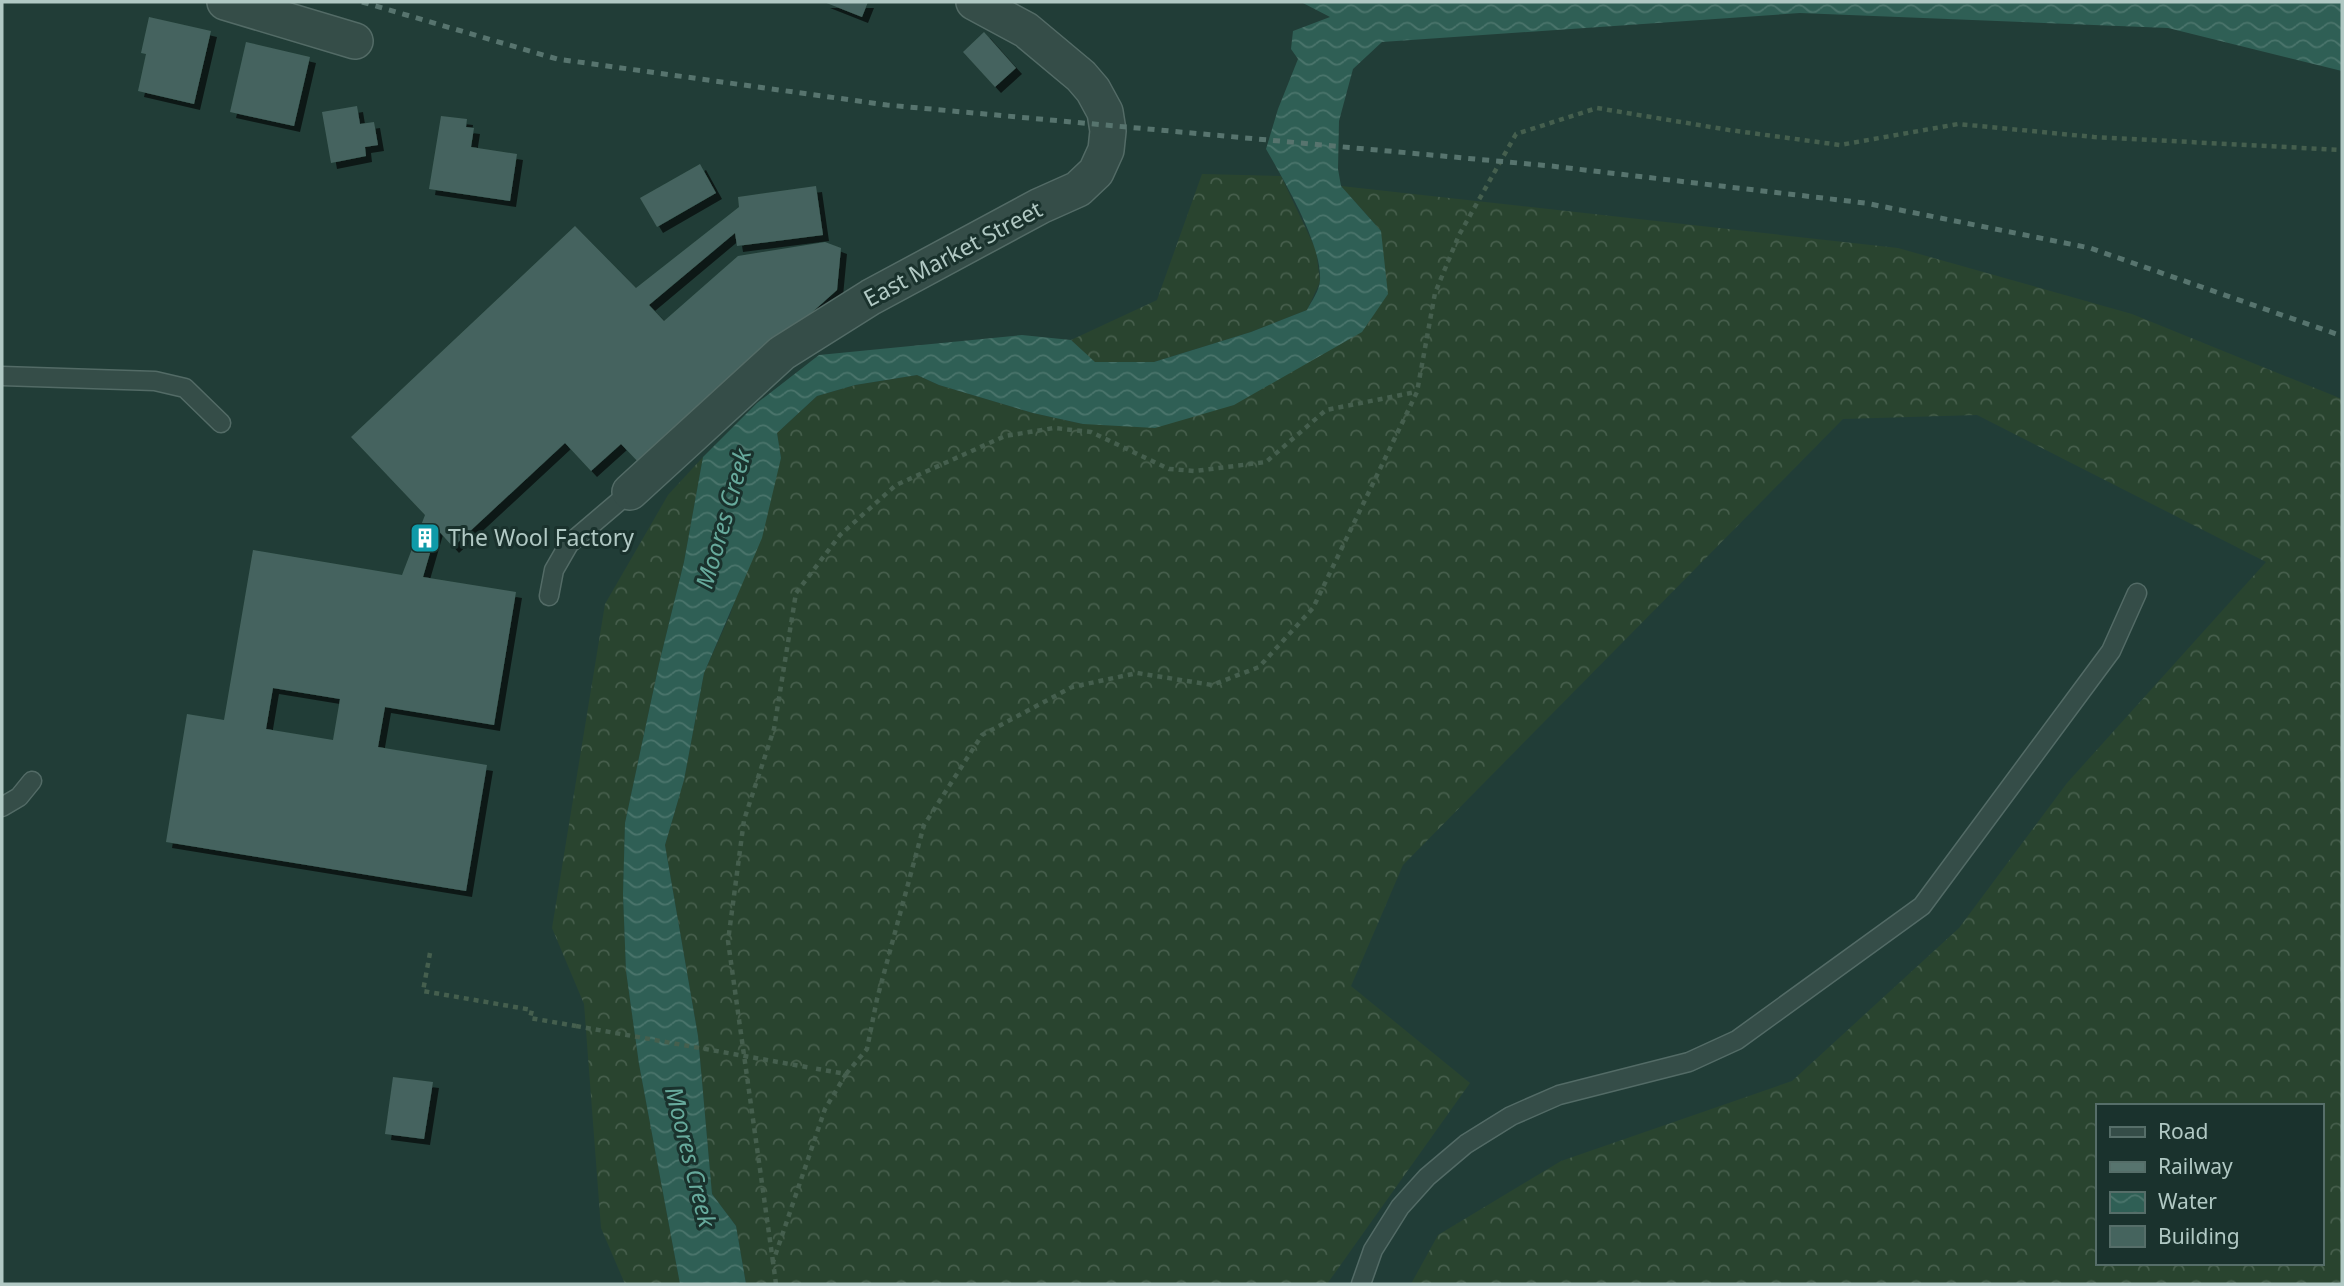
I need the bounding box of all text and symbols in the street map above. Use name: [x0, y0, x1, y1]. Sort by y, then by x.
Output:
street label: East Market Street: [858, 193, 1047, 314]
water label: Moores Creek: [687, 444, 759, 592]
building icon: The Wool Factory: [408, 521, 442, 555]
place label: The Wool Factory: [448, 521, 634, 553]
water label: Moores Creek: [658, 1083, 725, 1232]
legend: [2096, 1104, 2323, 1265]
text: Road: [2158, 1117, 2208, 1145]
text: Railway: [2158, 1152, 2233, 1180]
text: Water: [2158, 1187, 2217, 1215]
text: Building: [2158, 1222, 2240, 1250]

